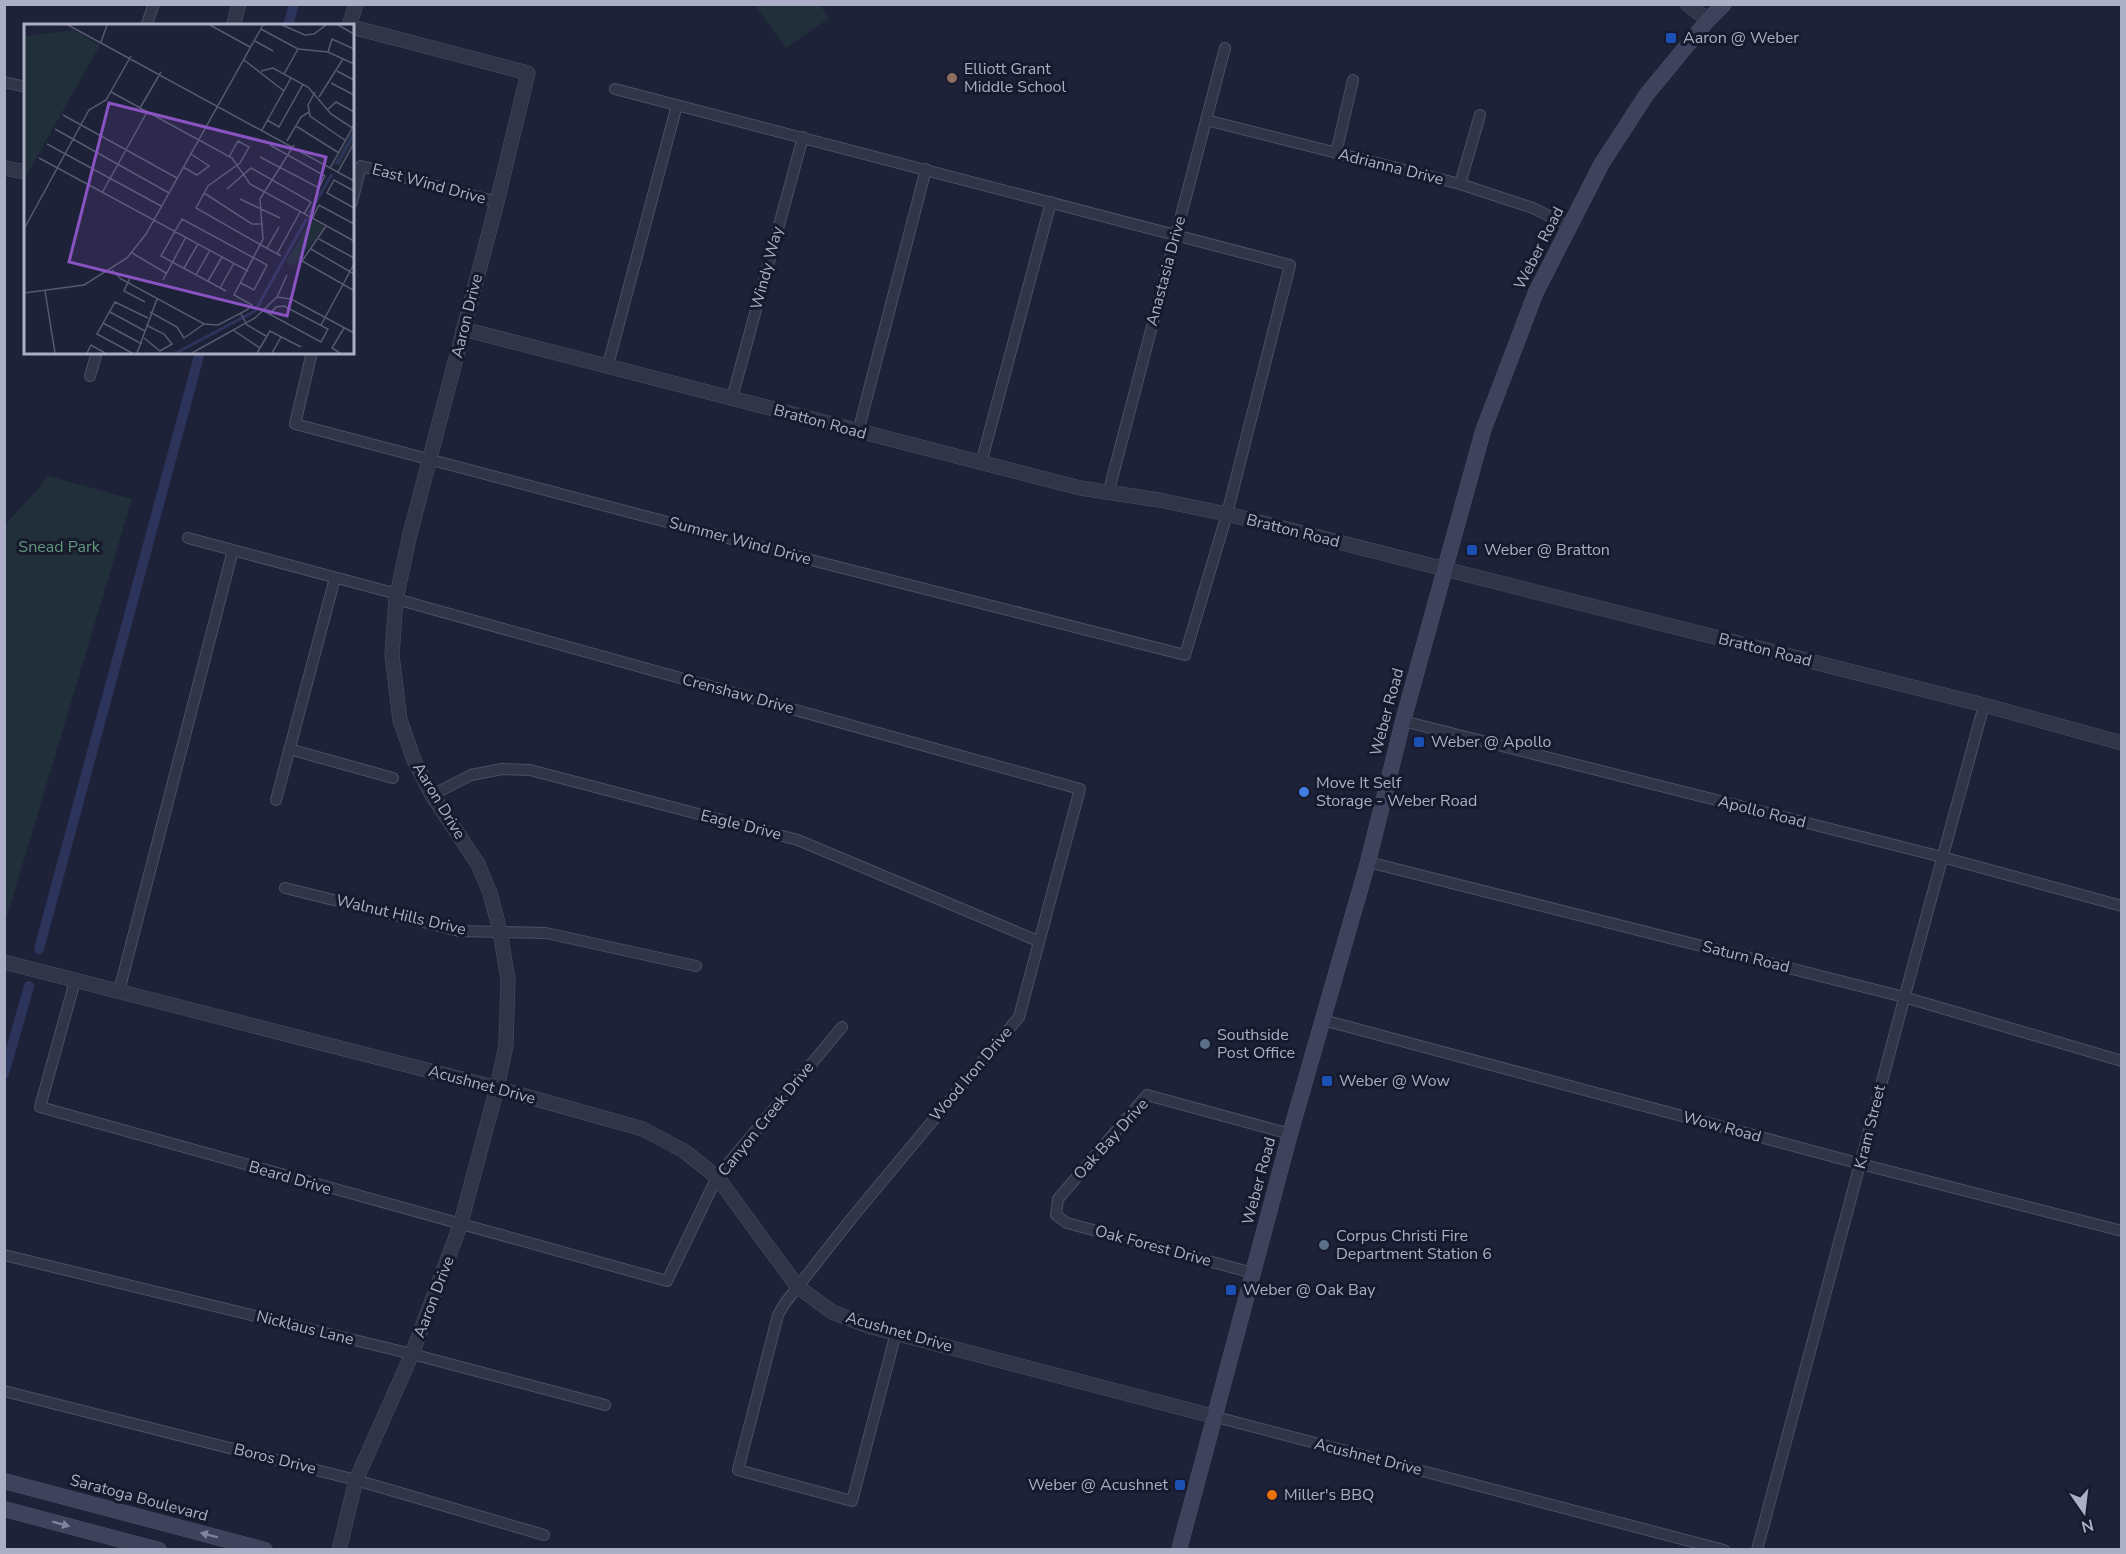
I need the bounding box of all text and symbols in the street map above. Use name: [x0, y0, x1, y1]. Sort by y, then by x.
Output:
inset map: [24, 24, 354, 354]
place label: Aaron @ Weber: [1683, 27, 1799, 49]
marker: Aaron @ Weber: [1664, 31, 1678, 45]
place label: Elliott Grant Middle School: [964, 58, 1066, 98]
marker: Elliott Grant Middle School: [945, 71, 959, 85]
street label: Adrianna Drive: [1336, 143, 1446, 191]
street label: East Wind Drive: [370, 158, 488, 210]
street label: Weber Road: [1509, 203, 1569, 293]
street label: Anastasia Drive: [1141, 214, 1191, 328]
street label: Windy Way: [745, 223, 789, 312]
street label: Aaron Drive: [446, 272, 488, 360]
street label: Bratton Road: [771, 399, 869, 445]
street label: Bratton Road: [1244, 509, 1342, 553]
street label: Summer Wind Drive: [666, 511, 814, 571]
park label: Snead Park: [18, 536, 101, 558]
place label: Weber @ Bratton: [1484, 539, 1610, 561]
marker: Weber @ Bratton: [1465, 543, 1479, 557]
street label: Bratton Road: [1716, 628, 1814, 672]
street label: Weber Road: [1365, 666, 1409, 758]
street label: Crenshaw Drive: [680, 669, 796, 719]
place label: Weber @ Apollo: [1431, 731, 1551, 753]
marker: Weber @ Apollo: [1412, 735, 1426, 749]
street label: Aaron Drive: [407, 759, 471, 843]
place label: Move It Self Storage - Weber Road: [1316, 772, 1477, 812]
marker: Move It Self Storage - Weber Road: [1297, 785, 1311, 799]
street label: Apollo Road: [1716, 790, 1808, 834]
street label: Eagle Drive: [698, 804, 784, 846]
street label: Walnut Hills Drive: [334, 889, 468, 941]
street label: Saturn Road: [1700, 936, 1792, 978]
street label: Wood Iron Drive: [925, 1022, 1017, 1126]
place label: Southside Post Office: [1217, 1024, 1295, 1064]
marker: Southside Post Office: [1198, 1037, 1212, 1051]
street label: Canyon Creek Drive: [713, 1057, 819, 1181]
street label: Acushnet Drive: [426, 1060, 538, 1110]
place label: Weber @ Wow: [1339, 1070, 1451, 1092]
marker: Weber @ Wow: [1320, 1074, 1334, 1088]
street label: Kram Street: [1849, 1082, 1891, 1171]
street label: Oak Bay Drive: [1069, 1094, 1153, 1184]
street label: Wow Road: [1680, 1106, 1764, 1148]
street label: Weber Road: [1237, 1135, 1281, 1227]
street label: Beard Drive: [246, 1156, 334, 1200]
street label: Oak Forest Drive: [1092, 1220, 1214, 1272]
place label: Corpus Christi Fire Department Station 6: [1336, 1225, 1492, 1265]
marker: Corpus Christi Fire Department Station 6: [1317, 1238, 1331, 1252]
street label: Aaron Drive: [408, 1253, 460, 1341]
place label: Weber @ Oak Bay: [1243, 1279, 1376, 1301]
marker: Weber @ Oak Bay: [1224, 1283, 1238, 1297]
street label: Nicklaus Lane: [254, 1305, 356, 1351]
street label: Acushnet Drive: [843, 1306, 955, 1358]
street label: Acushnet Drive: [1312, 1433, 1424, 1481]
street label: Boros Drive: [232, 1438, 318, 1480]
street label: Saratoga Boulevard: [68, 1469, 210, 1527]
place label: Weber @ Acushnet: [1028, 1474, 1168, 1496]
marker: Weber @ Acushnet: [1173, 1478, 1187, 1492]
north arrow: [2054, 1482, 2114, 1542]
place label: Miller's BBQ: [1284, 1484, 1374, 1506]
marker: Miller's BBQ: [1265, 1488, 1279, 1502]
text: N: [2079, 1513, 2096, 1538]
one-way arrow: [52, 1519, 70, 1529]
one-way arrow: [199, 1529, 218, 1539]

